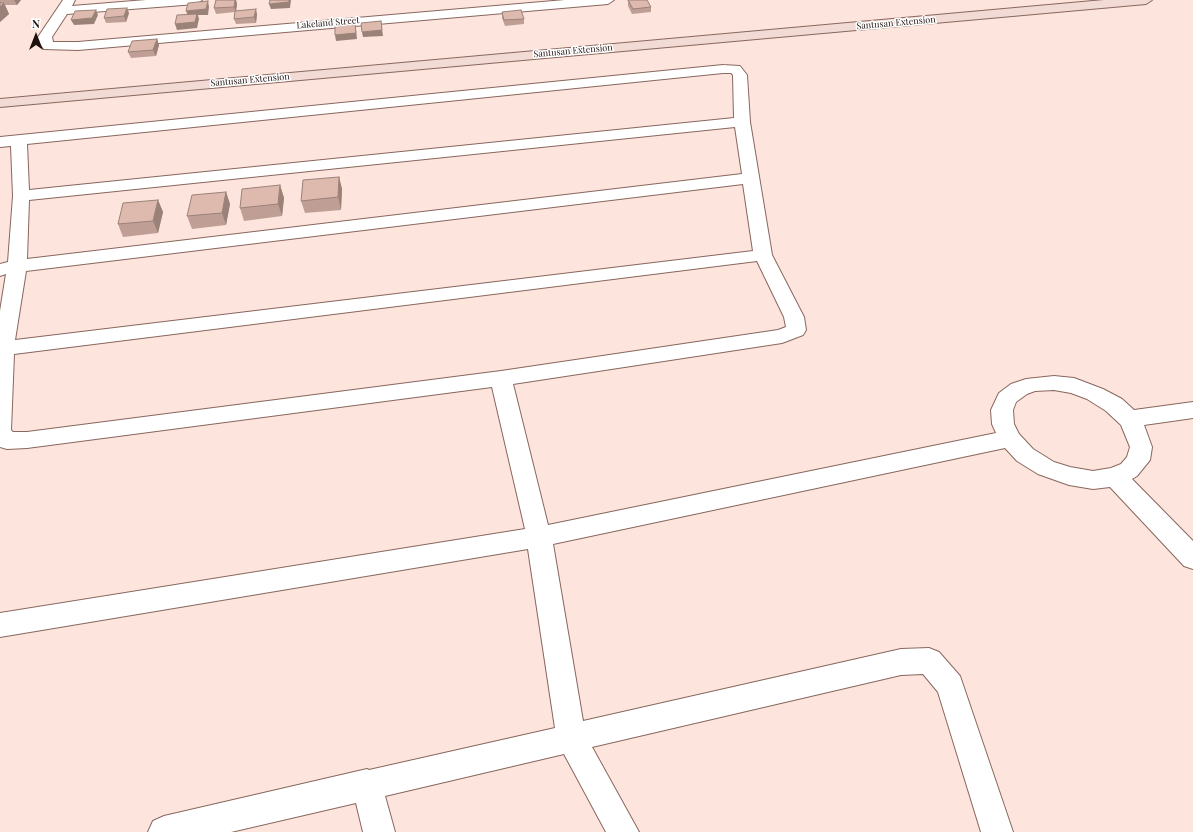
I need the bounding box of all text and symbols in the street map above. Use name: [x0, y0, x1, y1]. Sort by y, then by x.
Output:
street label: Santusan Extension: [856, 14, 936, 32]
street label: Lakeland Street: [296, 15, 360, 31]
north arrow: [16, 16, 56, 56]
text: N: [32, 16, 40, 31]
street label: Santusan Extension: [533, 42, 613, 60]
street label: Santusan Extension: [210, 71, 290, 89]

